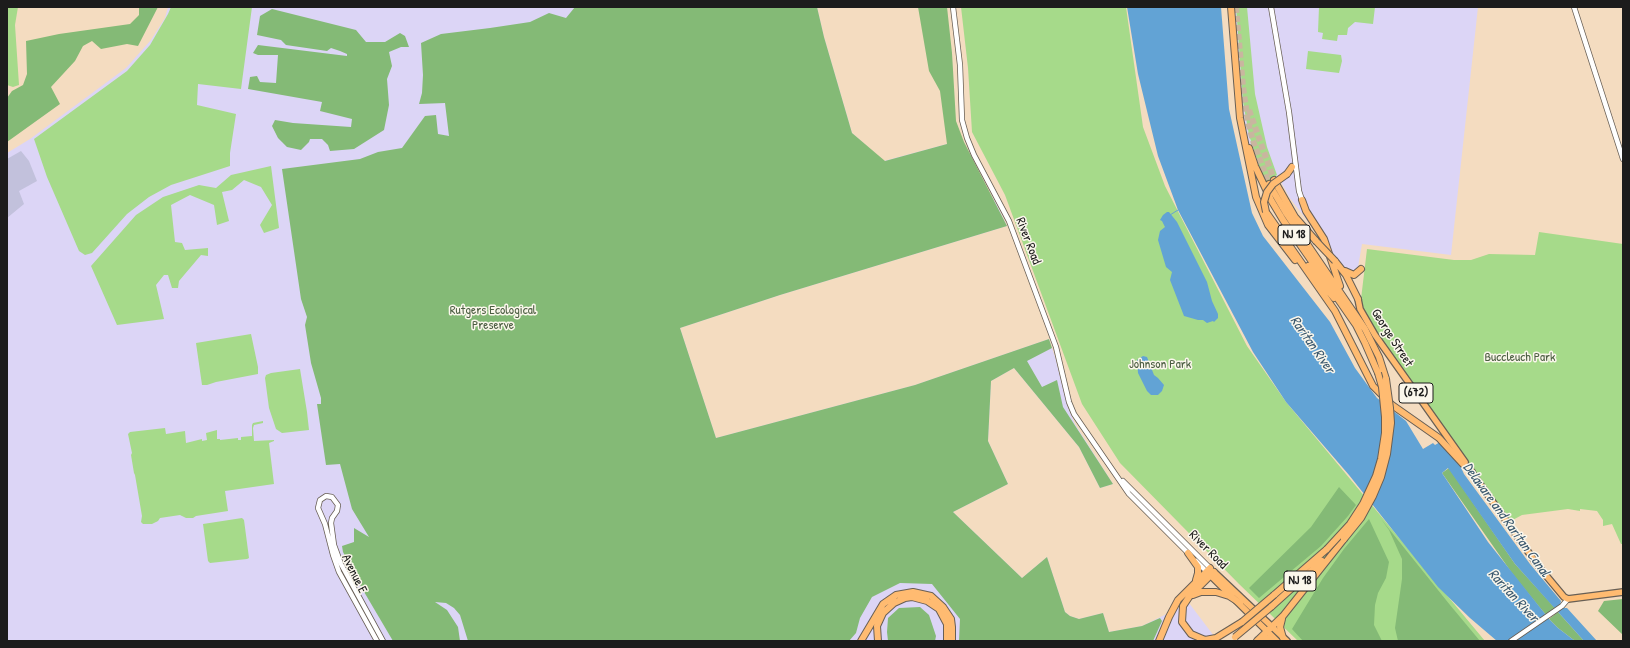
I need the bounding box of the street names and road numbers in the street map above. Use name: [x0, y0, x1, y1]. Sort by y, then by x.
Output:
street label: River Road: [1012, 216, 1044, 266]
road number: NJ 18: [1278, 225, 1310, 245]
street label: George Street: [1368, 306, 1416, 370]
road number: (672): [1399, 383, 1433, 403]
street label: River Road: [1185, 527, 1231, 573]
street label: Avenue E: [338, 552, 370, 596]
road number: NJ 18: [1284, 571, 1316, 591]

